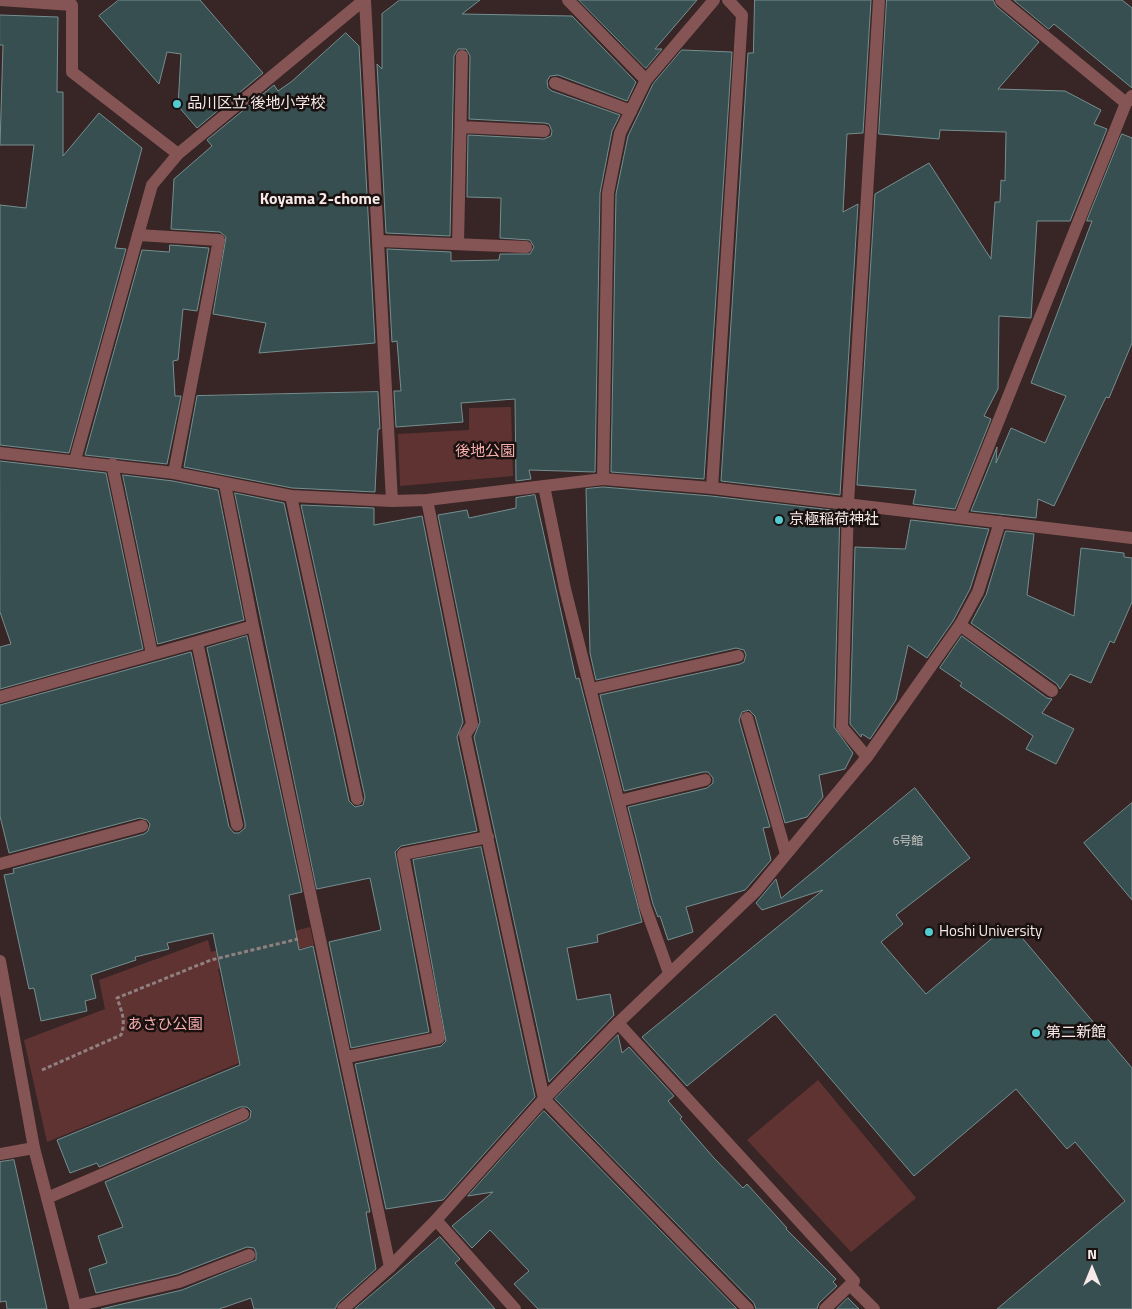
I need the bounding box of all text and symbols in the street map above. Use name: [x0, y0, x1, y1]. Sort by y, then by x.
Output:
place label: 品川区立 後地小学校: [187, 95, 325, 113]
marker: 品川区立 後地小学校: [171, 98, 183, 110]
district label: Koyama 2-chome: [260, 190, 380, 210]
park label: 後地公園: [455, 443, 515, 461]
place label: 京極稲荷神社: [789, 511, 879, 529]
marker: 京極稲荷神社: [773, 514, 785, 526]
house number: 6号館: [893, 835, 923, 849]
place label: Hoshi University: [939, 923, 1042, 941]
marker: Hoshi University: [923, 926, 935, 938]
park label: あさひ公園: [128, 1016, 202, 1034]
place label: 第二新館: [1046, 1024, 1106, 1042]
marker: 第二新館: [1030, 1027, 1042, 1039]
text: N: [1087, 1243, 1097, 1264]
north arrow: [1067, 1244, 1117, 1294]

